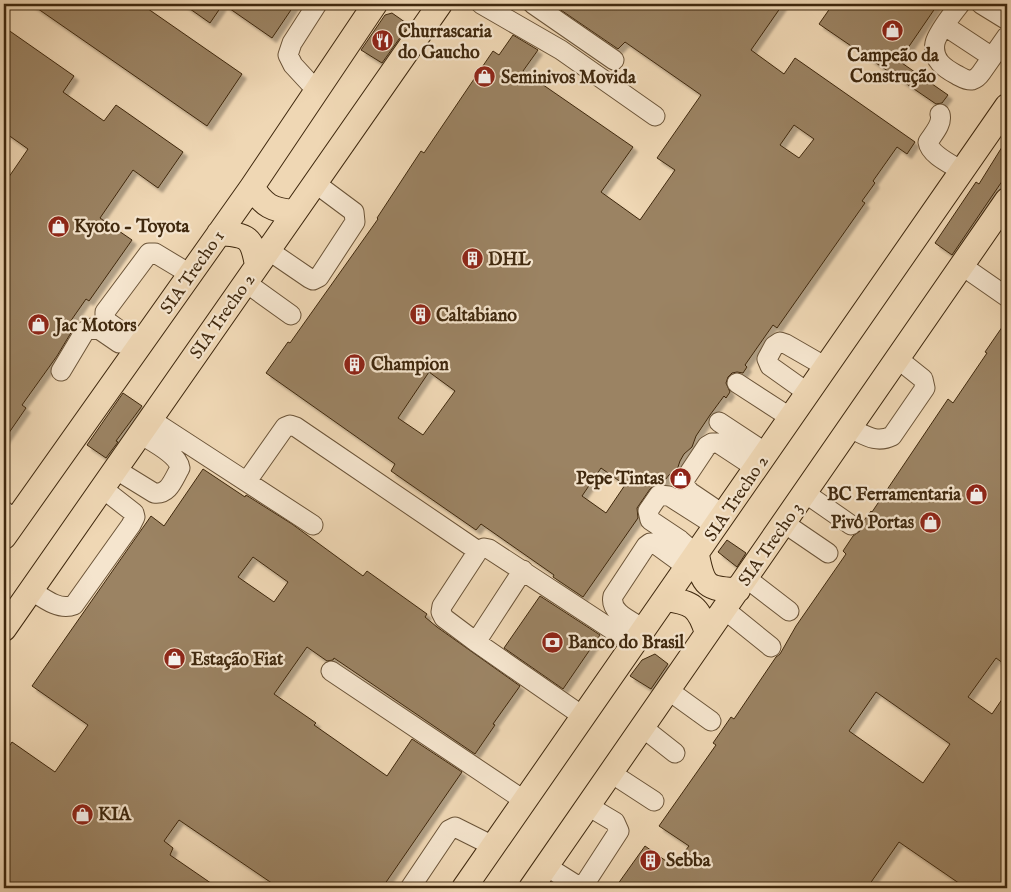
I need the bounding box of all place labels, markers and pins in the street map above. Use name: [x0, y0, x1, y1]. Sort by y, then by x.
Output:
shop icon: Campeão da Construção: [881, 18, 905, 42]
place label: Churrascaria do Gaucho: [398, 21, 493, 65]
restaurant icon: Churrascaria do Gaucho: [370, 29, 394, 53]
place label: Campeão da Construção: [847, 45, 940, 89]
shop icon: Seminivos Movida: [473, 65, 497, 89]
place label: Seminivos Movida: [501, 67, 637, 90]
shop icon: Kyoto - Toyota: [46, 214, 70, 238]
place label: Kyoto - Toyota: [74, 216, 191, 239]
building icon: DHL: [460, 247, 484, 271]
place label: DHL: [488, 249, 532, 272]
building icon: Caltabiano: [408, 303, 432, 327]
place label: Caltabiano: [436, 305, 517, 328]
shop icon: Jac Motors: [27, 313, 51, 337]
place label: Jac Motors: [53, 315, 137, 338]
building icon: Champion: [343, 352, 367, 376]
place label: Champion: [371, 354, 449, 377]
shop icon: Pepe Tintas: [668, 466, 692, 490]
place label: Pepe Tintas: [576, 468, 665, 491]
shop icon: BC Ferramentaria: [965, 482, 989, 506]
place label: BC Ferramentaria: [827, 484, 962, 507]
shop icon: Pivô Portas: [918, 510, 942, 534]
place label: Pivô Portas: [831, 512, 915, 535]
bank icon: Banco do Brasil: [540, 630, 564, 654]
place label: Banco do Brasil: [568, 632, 685, 655]
shop icon: Estação Fiat: [163, 647, 187, 671]
place label: Estação Fiat: [191, 649, 284, 672]
shop icon: KIA: [70, 802, 94, 826]
place label: KIA: [98, 804, 132, 827]
building icon: Sebba: [638, 848, 662, 872]
place label: Sebba: [666, 850, 712, 873]

